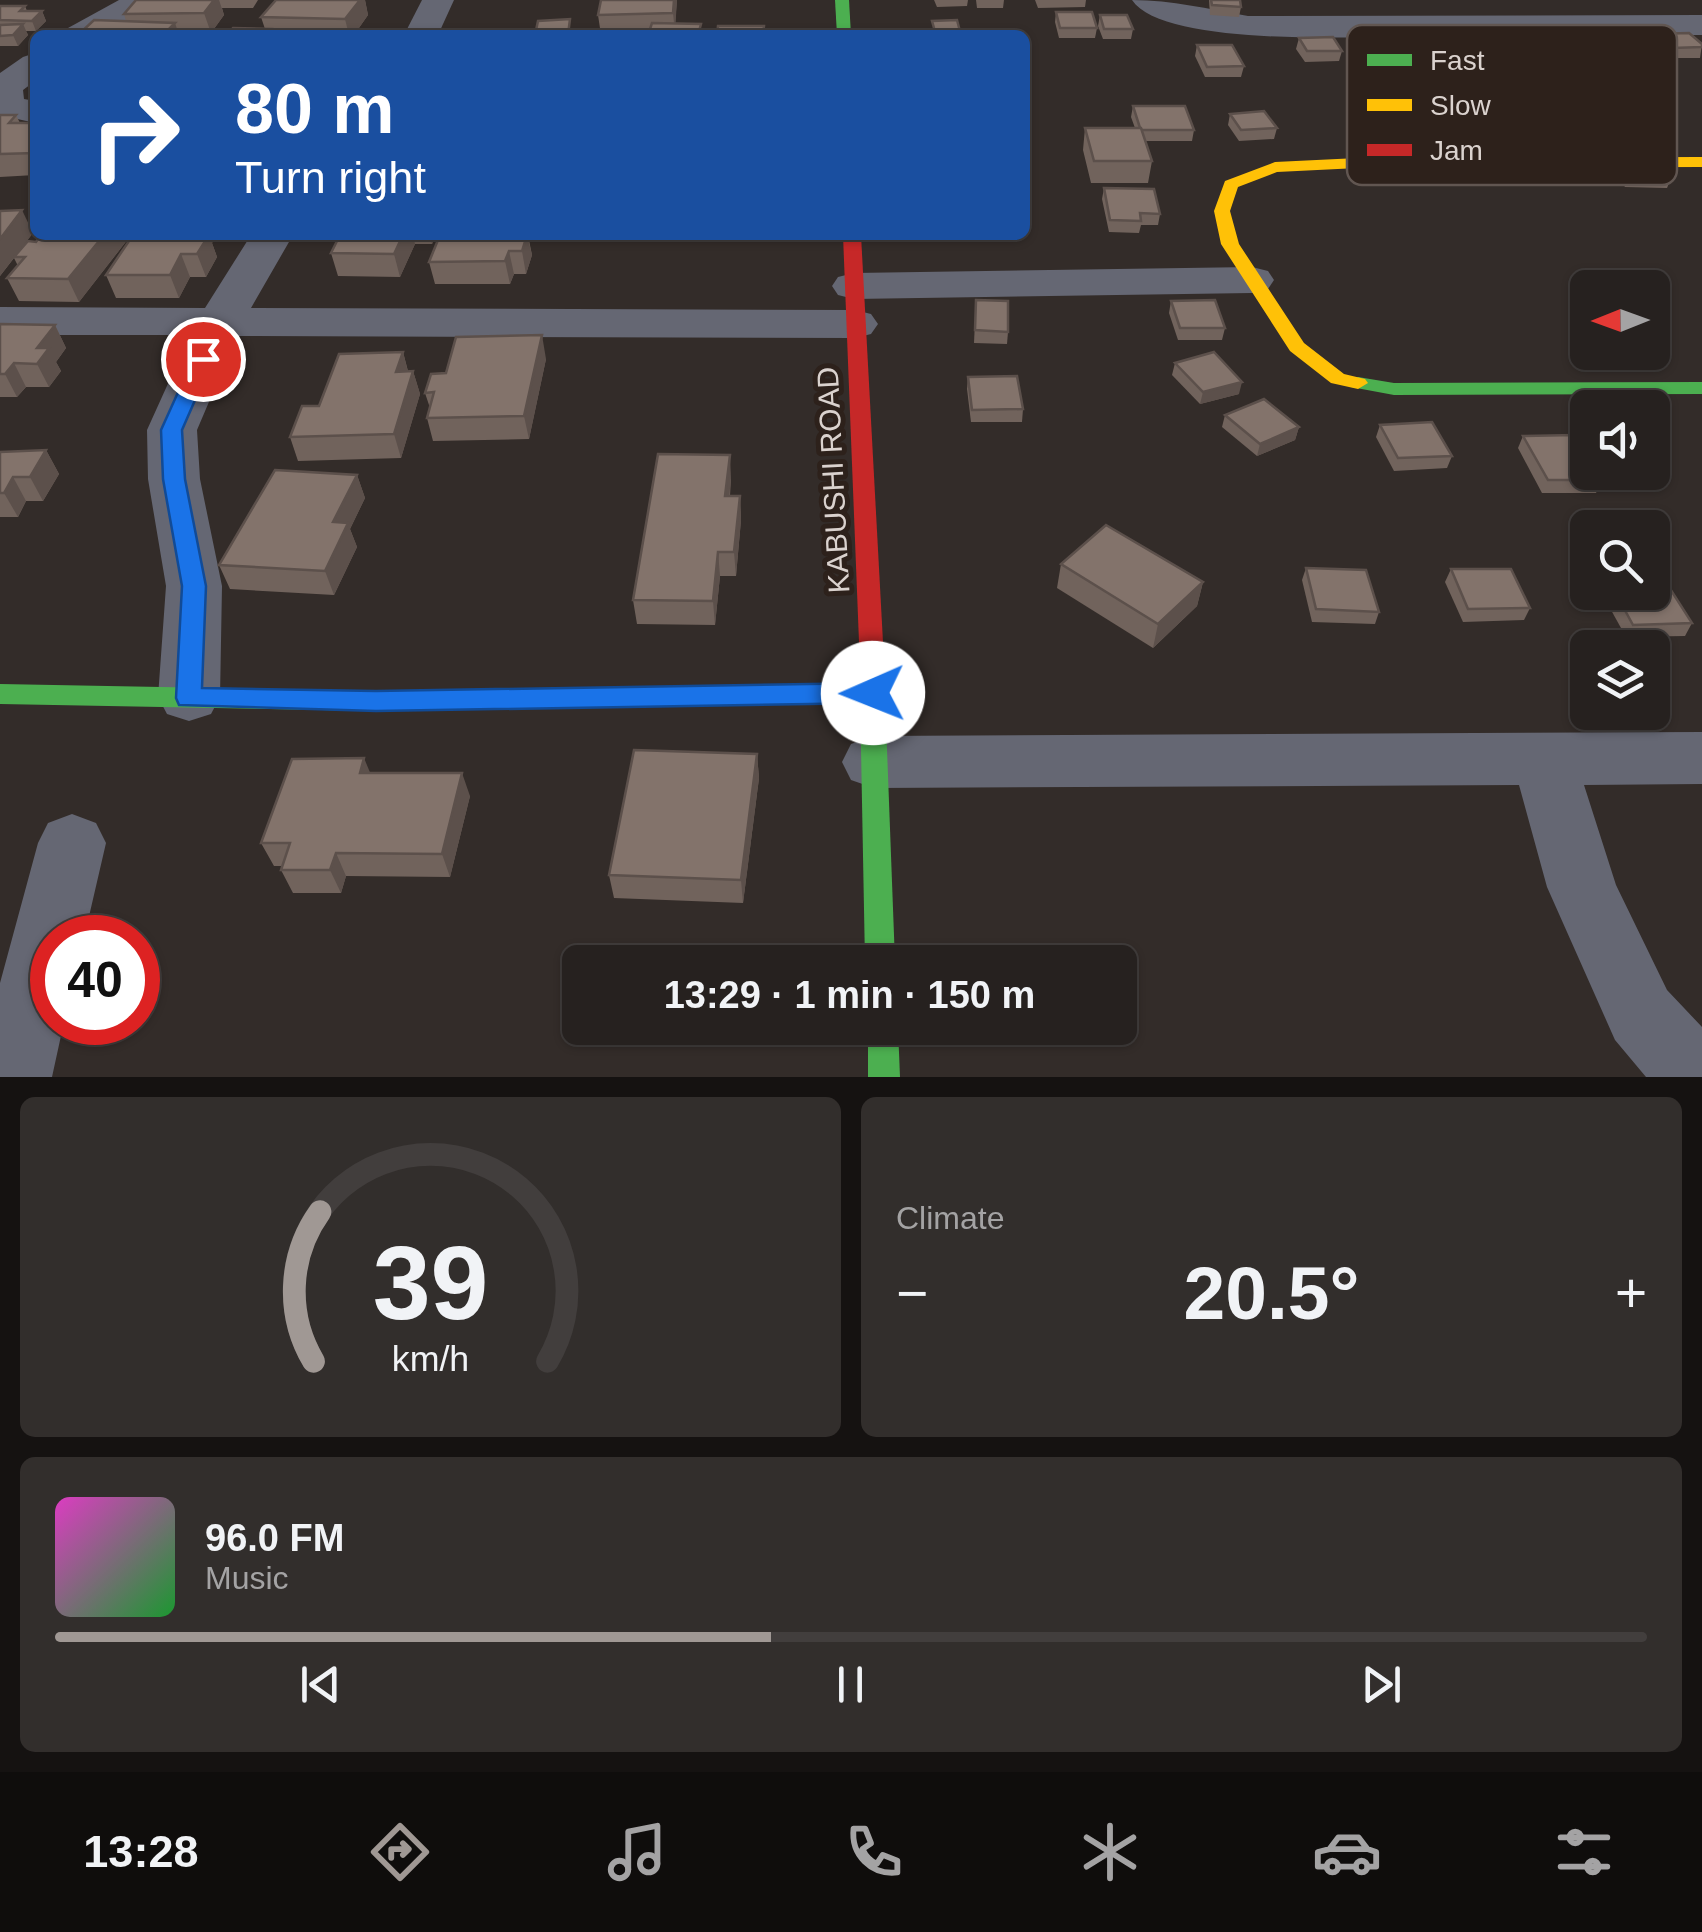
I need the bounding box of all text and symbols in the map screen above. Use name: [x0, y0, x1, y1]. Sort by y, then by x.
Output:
legend: [1347, 25, 1677, 185]
text: Fast: [1430, 45, 1485, 76]
icon: right: [70, 70, 200, 200]
text: 80 m: [235, 70, 395, 148]
text: Slow: [1430, 90, 1491, 121]
text: Jam: [1430, 135, 1483, 166]
text: Turn right: [235, 152, 426, 203]
north arrow: [1570, 270, 1670, 370]
map controls: [1570, 270, 1670, 730]
pin: [161, 317, 246, 402]
icon: arrive: [176, 332, 231, 387]
street label: KABUSHI ROAD: [811, 366, 855, 594]
button: sound: [1570, 390, 1670, 490]
button: search: [1570, 510, 1670, 610]
button: layers: [1570, 630, 1670, 730]
position arrow: [821, 641, 925, 745]
speed limit sign: 40: [30, 915, 160, 1045]
text: 13:29 · 1 min · 150 m: [664, 974, 1035, 1016]
text: Climate: [896, 1200, 1004, 1236]
text: 39: [373, 1225, 488, 1341]
text: 20.5°: [1184, 1251, 1359, 1335]
text: −: [896, 1262, 928, 1324]
text: +: [1615, 1262, 1647, 1324]
text: km/h: [392, 1339, 469, 1379]
text: 96.0 FM: [205, 1517, 344, 1559]
text: Music: [205, 1560, 289, 1596]
icon: previous: [293, 1657, 348, 1712]
icon: pause: [823, 1657, 878, 1712]
icon: next: [1354, 1657, 1409, 1712]
icon: directions: [365, 1817, 435, 1887]
icon: music: [602, 1817, 672, 1887]
icon: phone: [839, 1817, 909, 1887]
icon: climate: [1075, 1817, 1145, 1887]
icon: car: [1312, 1817, 1382, 1887]
icon: filters: [1549, 1817, 1619, 1887]
text: 13:28: [83, 1826, 198, 1877]

